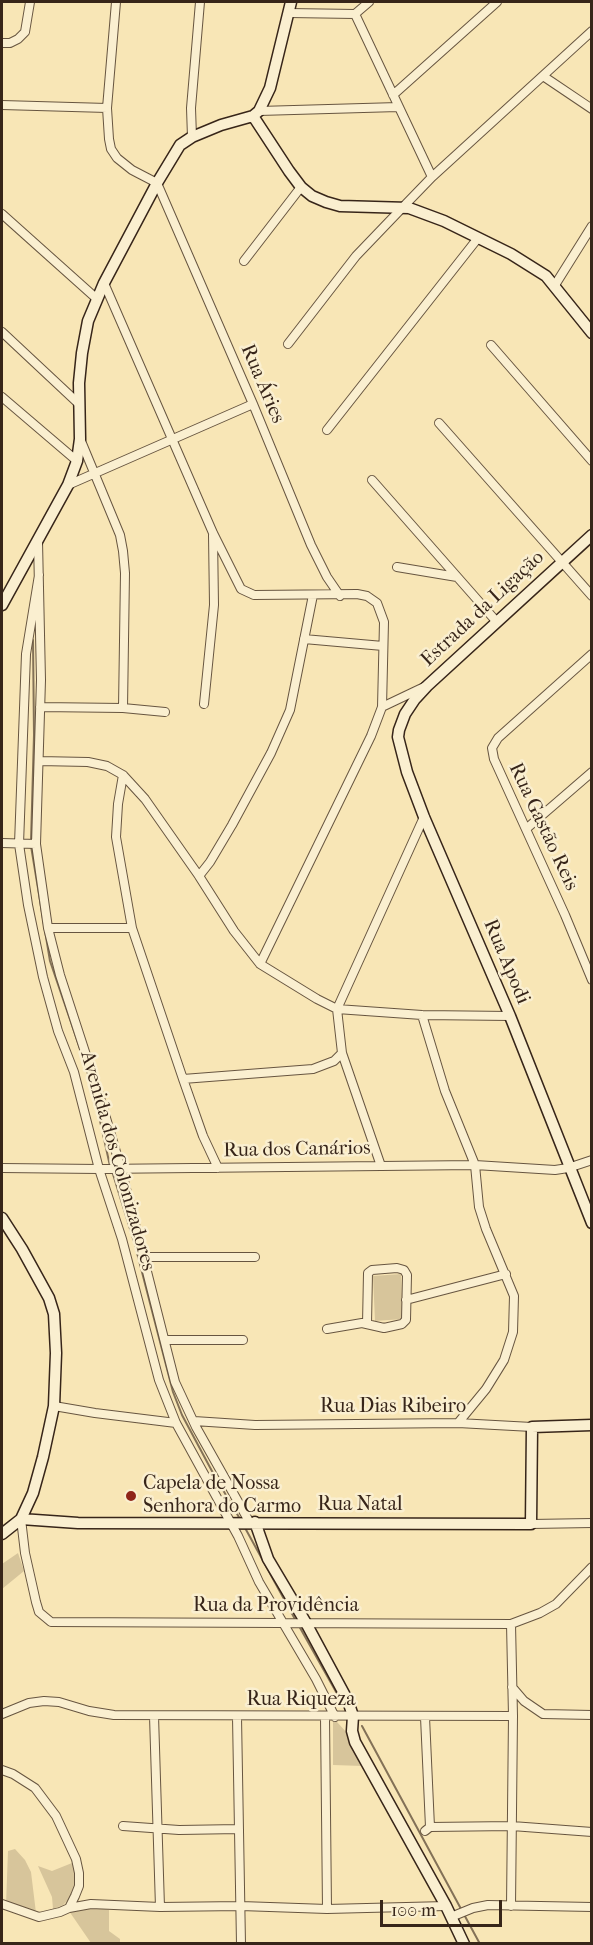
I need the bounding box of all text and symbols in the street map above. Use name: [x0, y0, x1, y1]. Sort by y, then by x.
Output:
street label: Rua Áries: [235, 341, 289, 427]
street label: Estrada da Ligação: [417, 546, 549, 672]
street label: Rua Gastão Reis: [503, 759, 583, 895]
street label: Rua Apodi: [477, 916, 535, 1008]
street label: Avenida dos Colonizadores: [74, 1048, 160, 1274]
street label: Rua dos Canários: [223, 1137, 371, 1163]
street label: Rua Dias Ribeiro: [320, 1395, 466, 1419]
place label: Capela de Nossa Senhora do Carmo: [143, 1472, 301, 1519]
marker: Capela de Nossa Senhora do Carmo: [124, 1489, 138, 1503]
street label: Rua Natal: [318, 1493, 402, 1517]
street label: Rua da Providência: [193, 1594, 359, 1618]
street label: Rua Riqueza: [247, 1688, 355, 1712]
scale bar: [383, 1888, 504, 1926]
text: 100 m: [391, 1900, 436, 1921]

